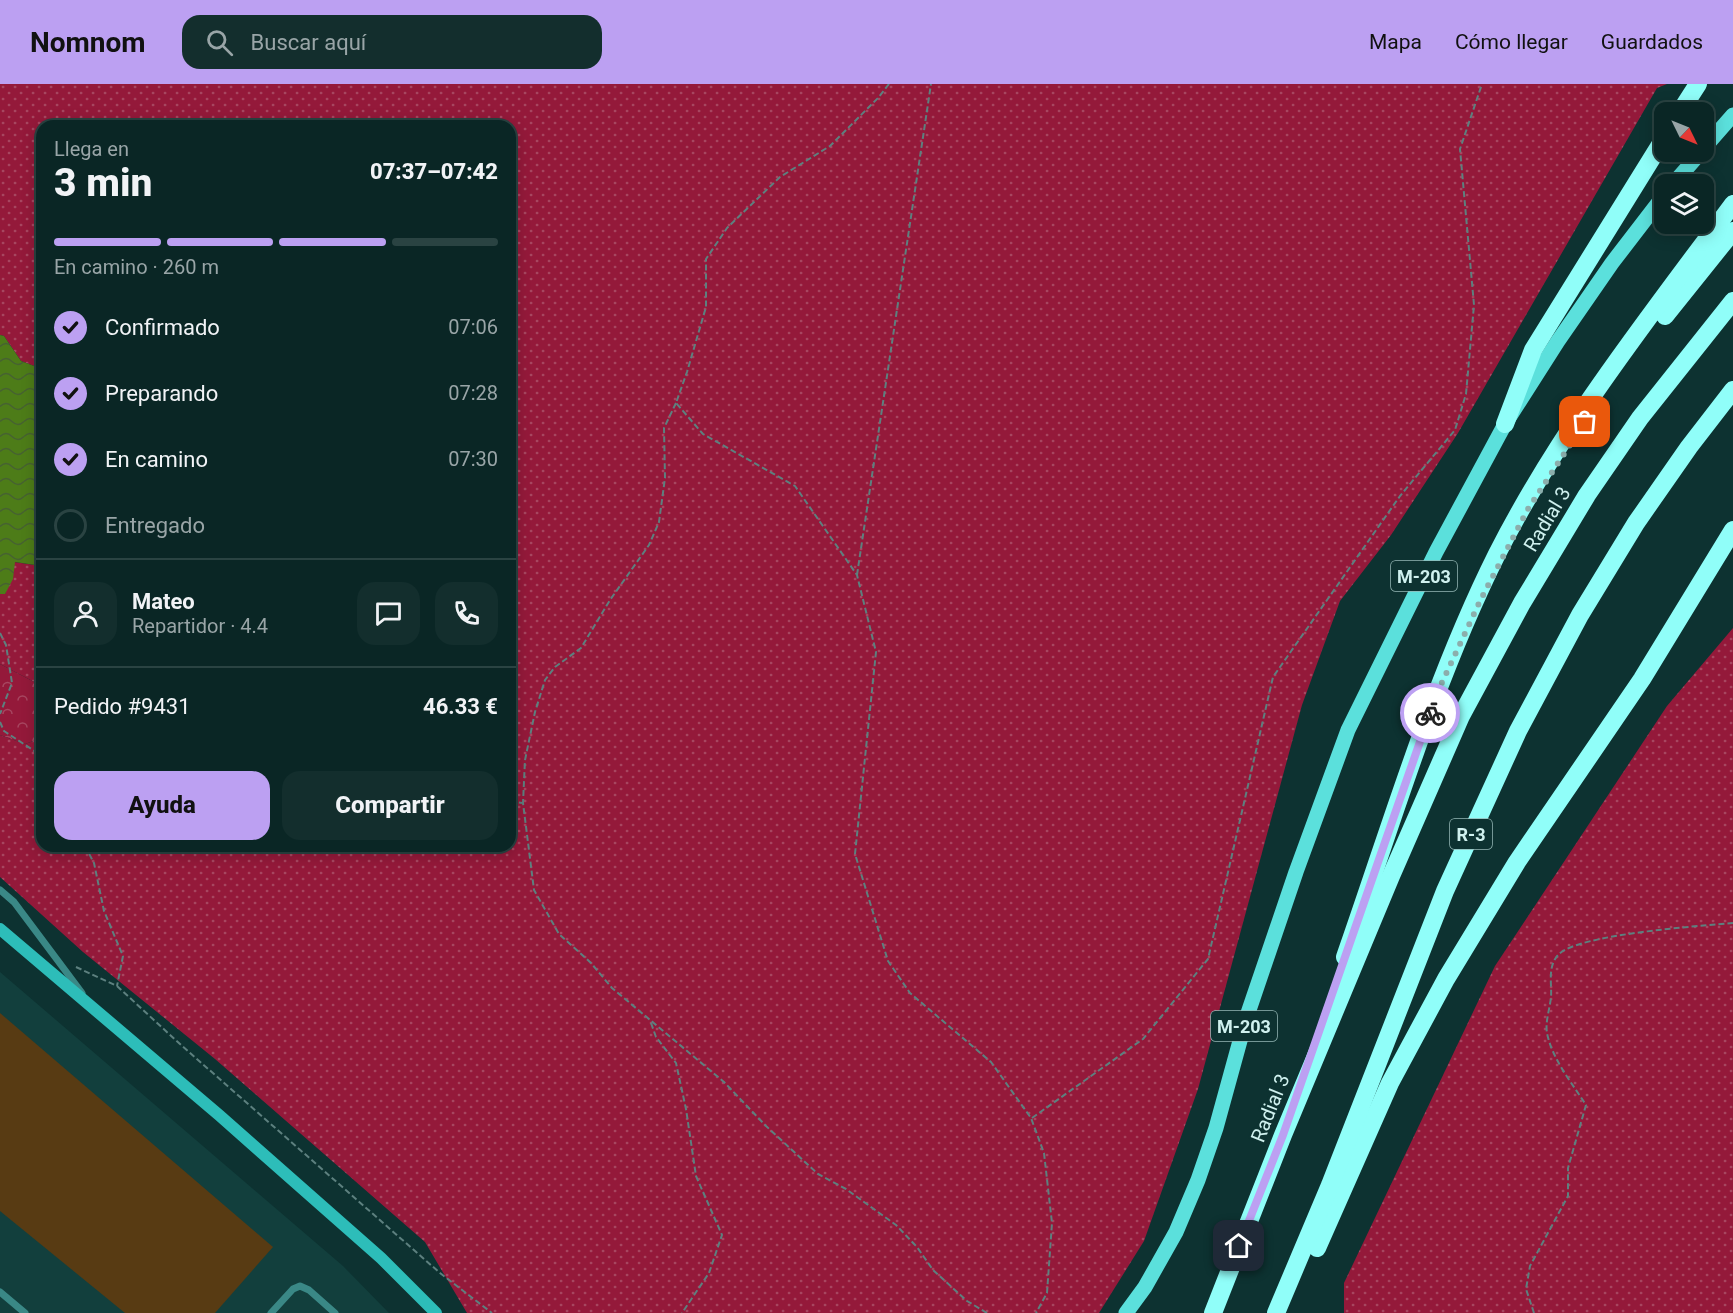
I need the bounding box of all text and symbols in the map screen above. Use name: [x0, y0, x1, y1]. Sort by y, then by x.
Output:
search box: [182, 15, 602, 69]
text: Nomnom: [30, 26, 146, 59]
icon: search: [203, 26, 236, 59]
text: Buscar aquí: [251, 30, 366, 55]
text: Mapa: [1369, 30, 1422, 54]
text: Cómo llegar: [1455, 30, 1568, 54]
text: Guardados: [1601, 30, 1703, 54]
north arrow: [1654, 102, 1714, 162]
map controls: [1654, 102, 1714, 234]
text: Llega en: [54, 137, 129, 161]
text: 07:37–07:42: [370, 159, 498, 184]
text: 3 min: [54, 160, 152, 206]
button: layers: [1654, 174, 1714, 234]
text: En camino · 260 m: [54, 255, 219, 279]
icon: check: [54, 311, 87, 344]
text: Confirmado: [105, 315, 220, 340]
text: 07:06: [448, 315, 498, 339]
icon: check: [54, 377, 87, 410]
text: Preparando: [105, 381, 218, 406]
text: 07:28: [448, 381, 498, 405]
pin: [1559, 396, 1610, 447]
icon: bag: [1568, 405, 1601, 438]
icon: check: [54, 443, 87, 476]
text: En camino: [105, 447, 208, 472]
text: 07:30: [448, 447, 498, 471]
street label: Radial 3: [1518, 482, 1576, 556]
text: Entregado: [105, 513, 205, 538]
road number: M-203: [1391, 561, 1457, 591]
button: person: [54, 582, 117, 645]
button: chat: [357, 582, 420, 645]
button: phone: [435, 582, 498, 645]
text: Mateo: [132, 589, 195, 614]
text: Repartidor · 4.4: [132, 614, 268, 638]
courier: [1400, 683, 1460, 743]
text: Pedido #9431: [54, 694, 191, 719]
text: 46.33 €: [423, 694, 498, 719]
icon: bike: [1414, 697, 1447, 730]
button: Ayuda: [54, 771, 270, 840]
button: Compartir: [282, 771, 498, 840]
road number: R-3: [1450, 819, 1492, 849]
road number: M-203: [1211, 1011, 1277, 1041]
street label: Radial 3: [1246, 1070, 1294, 1146]
pin: [1213, 1220, 1264, 1271]
icon: home: [1222, 1229, 1255, 1262]

